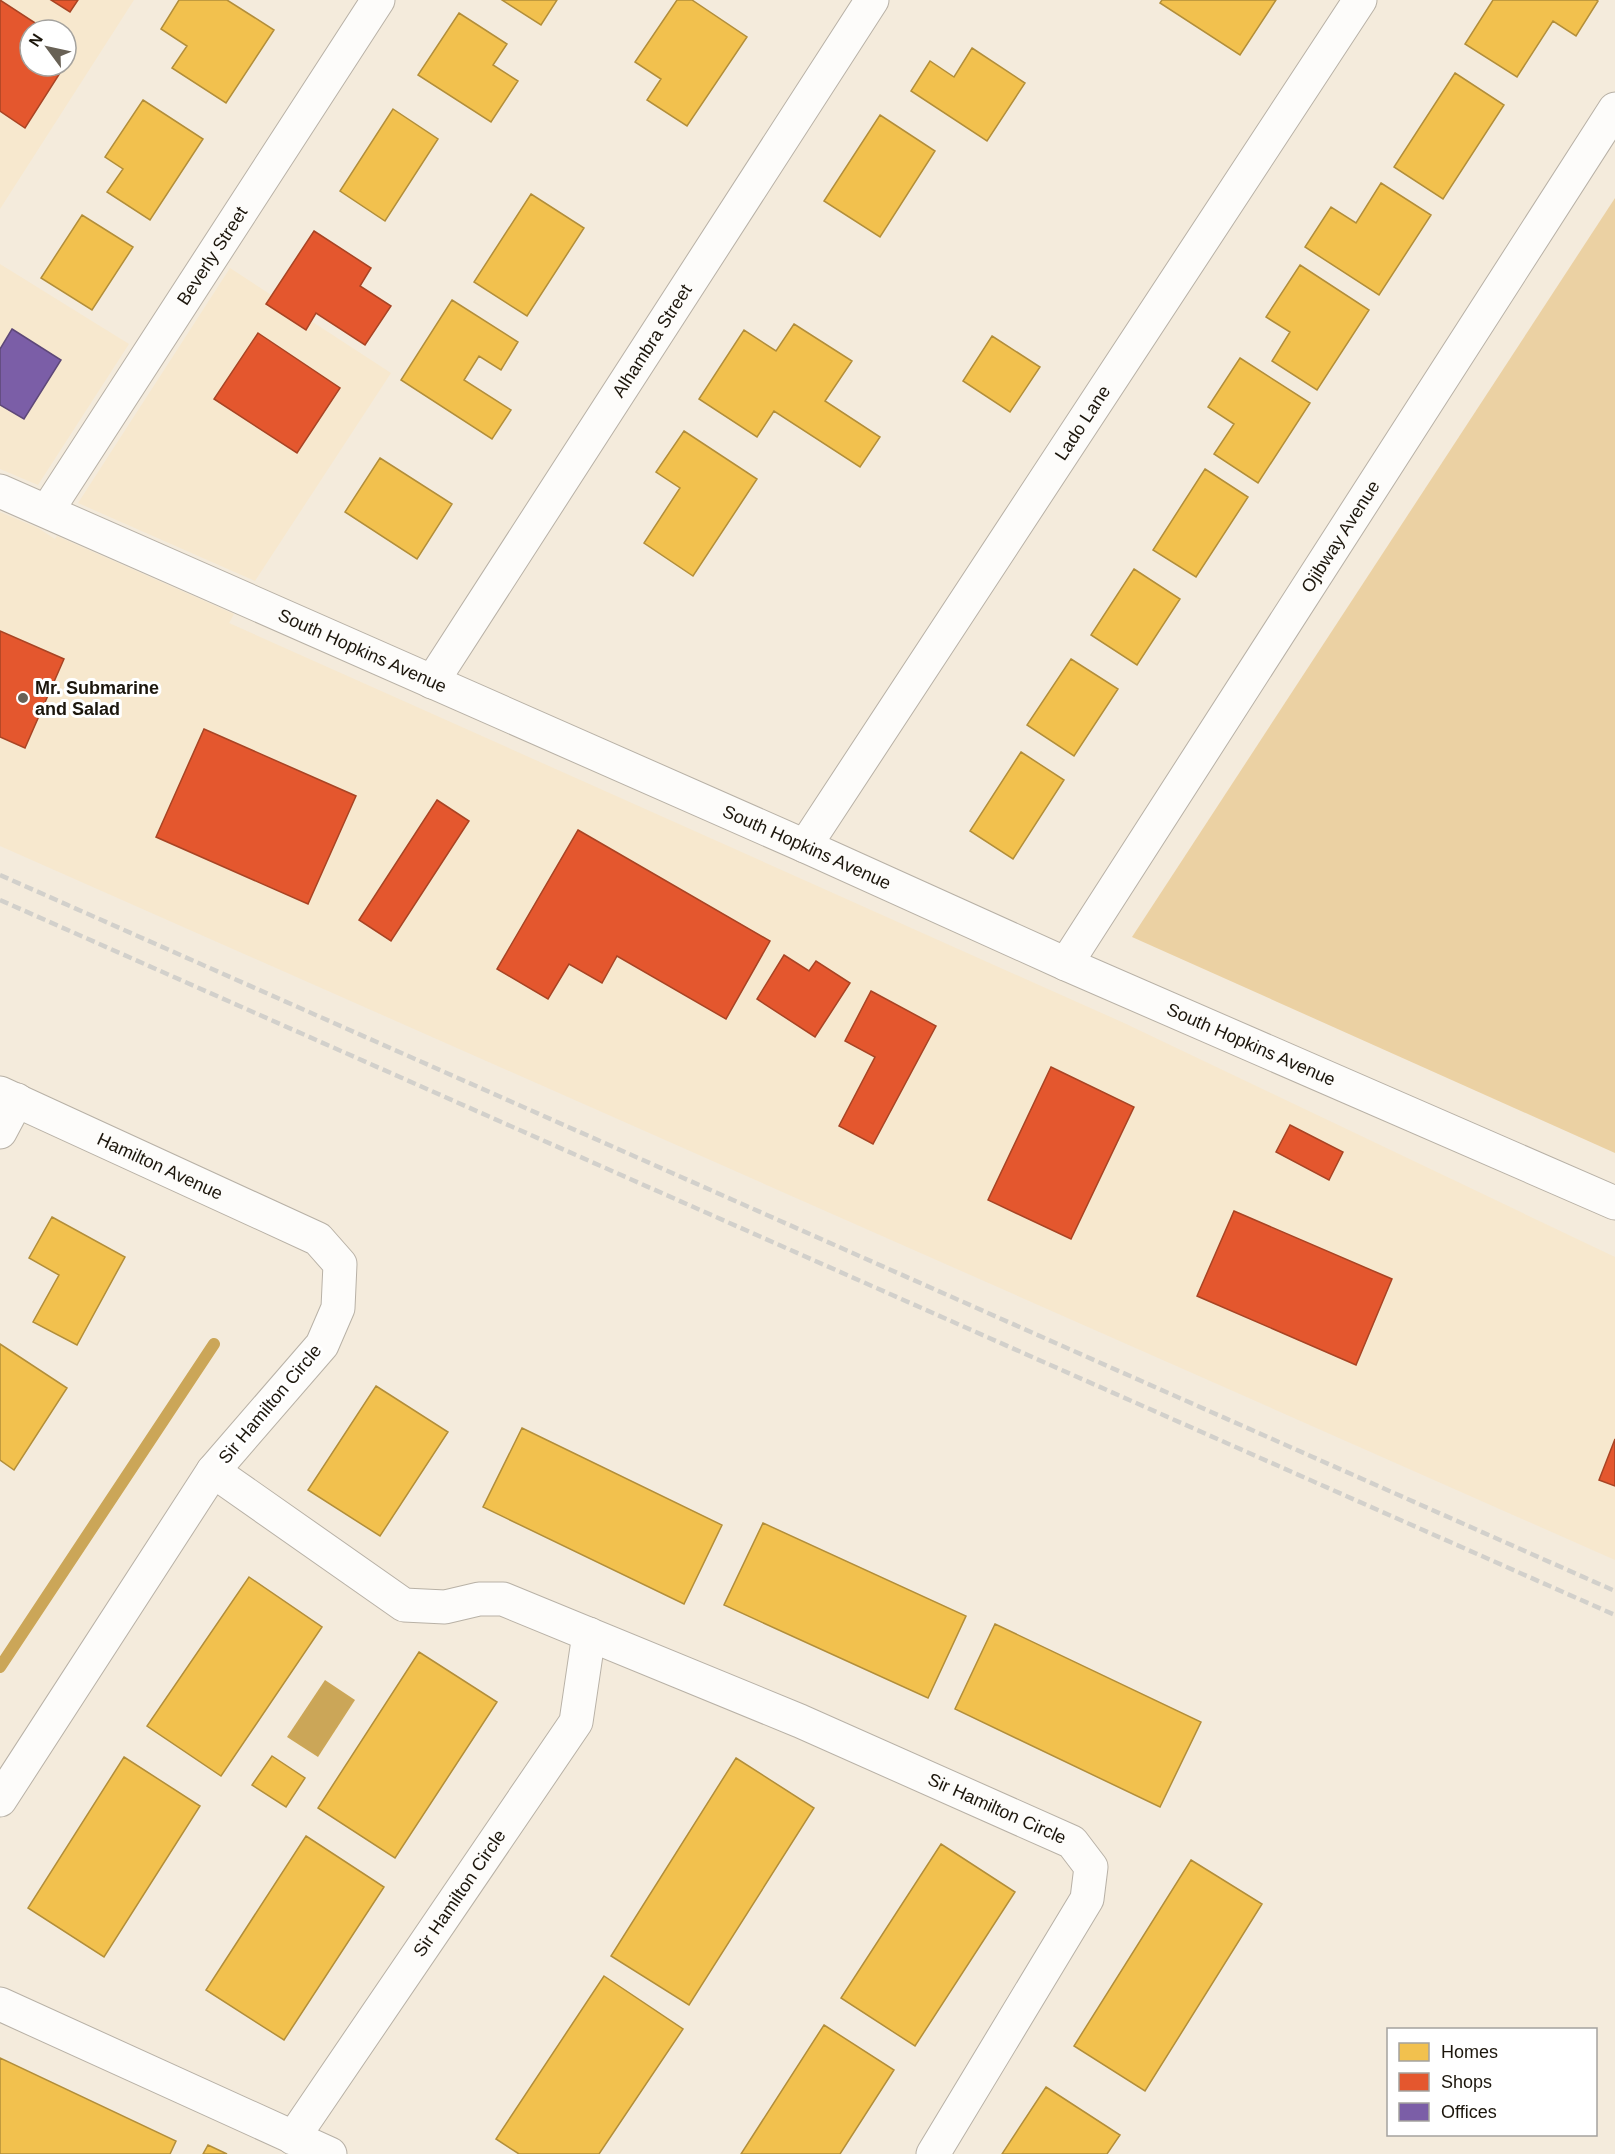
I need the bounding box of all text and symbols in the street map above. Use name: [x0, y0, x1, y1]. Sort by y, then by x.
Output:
north arrow: [18, 18, 78, 78]
text: N: [26, 31, 46, 50]
street label: Beverly Street: [173, 203, 251, 309]
street label: Alhambra Street: [608, 281, 696, 401]
street label: Lado Lane: [1051, 382, 1114, 464]
street label: Ojibway Avenue: [1297, 477, 1384, 596]
street label: South Hopkins Avenue: [275, 605, 450, 697]
place label: Mr. Submarine and Salad: [35, 678, 159, 719]
marker: Mr. Submarine and Salad: [16, 691, 30, 705]
street label: South Hopkins Avenue: [720, 801, 894, 893]
street label: South Hopkins Avenue: [1164, 999, 1338, 1090]
street label: Hamilton Avenue: [94, 1129, 226, 1204]
street label: Sir Hamilton Circle: [214, 1340, 326, 1468]
street label: Sir Hamilton Circle: [925, 1769, 1069, 1848]
street label: Sir Hamilton Circle: [409, 1826, 510, 1961]
legend: [1387, 2028, 1597, 2136]
text: Homes: [1441, 2042, 1498, 2062]
text: Shops: [1441, 2072, 1492, 2092]
text: Offices: [1441, 2102, 1497, 2122]

